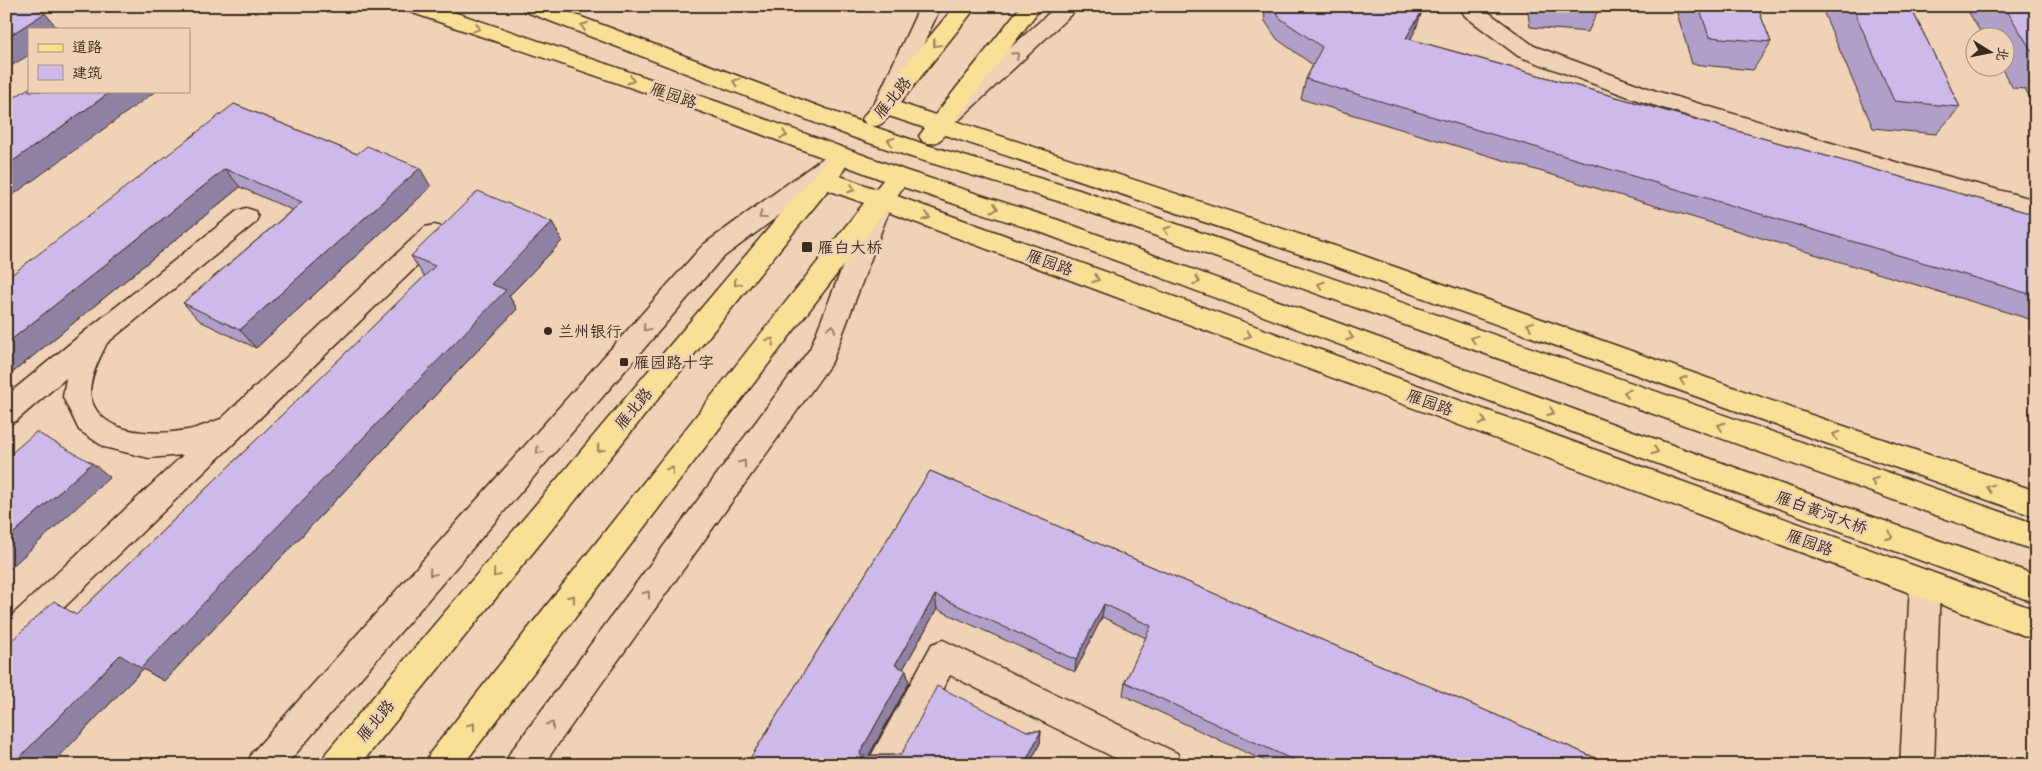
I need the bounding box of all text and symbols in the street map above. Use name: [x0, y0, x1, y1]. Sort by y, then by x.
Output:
one-way arrow: [472, 22, 481, 32]
one-way arrow: [580, 22, 589, 32]
legend: [28, 28, 190, 92]
north arrow: [1964, 28, 2014, 78]
text: 道路: [72, 38, 102, 60]
one-way arrow: [934, 38, 942, 47]
text: 北: [1990, 45, 2012, 63]
one-way arrow: [1010, 52, 1019, 61]
text: 建筑: [72, 64, 102, 86]
street label: 雁北路: [870, 73, 918, 124]
one-way arrow: [626, 74, 635, 84]
one-way arrow: [732, 78, 741, 89]
street label: 雁园路: [647, 79, 700, 116]
one-way arrow: [779, 129, 788, 139]
one-way arrow: [888, 137, 896, 147]
one-way arrow: [847, 183, 856, 193]
one-way arrow: [990, 202, 999, 212]
one-way arrow: [758, 209, 767, 219]
one-way arrow: [922, 211, 930, 221]
one-way arrow: [1164, 226, 1172, 236]
place label: 雁白大桥: [818, 238, 882, 261]
marker: 雁白大桥: [800, 240, 814, 254]
street label: 雁园路: [1023, 245, 1076, 283]
one-way arrow: [1091, 273, 1099, 283]
one-way arrow: [1192, 275, 1201, 285]
one-way arrow: [733, 278, 742, 287]
one-way arrow: [1317, 280, 1325, 290]
one-way arrow: [1526, 321, 1535, 331]
place label: 兰州银行: [558, 322, 622, 345]
one-way arrow: [642, 323, 651, 332]
one-way arrow: [826, 324, 836, 333]
marker: 兰州银行: [542, 325, 554, 337]
one-way arrow: [1243, 329, 1252, 339]
one-way arrow: [1345, 331, 1353, 341]
one-way arrow: [1470, 335, 1478, 345]
one-way arrow: [765, 337, 774, 347]
place label: 雁园路十字: [634, 353, 714, 376]
marker: 雁园路十字: [618, 356, 630, 368]
one-way arrow: [1679, 376, 1688, 386]
street label: 雁北路: [611, 384, 659, 435]
street label: 雁园路: [1403, 385, 1456, 423]
one-way arrow: [1623, 389, 1632, 399]
one-way arrow: [1546, 406, 1555, 416]
one-way arrow: [1478, 415, 1486, 425]
one-way arrow: [1717, 422, 1726, 432]
one-way arrow: [1832, 430, 1841, 440]
one-way arrow: [597, 443, 605, 452]
one-way arrow: [535, 445, 544, 454]
one-way arrow: [1650, 445, 1659, 455]
one-way arrow: [737, 459, 746, 469]
one-way arrow: [666, 467, 674, 476]
one-way arrow: [1871, 477, 1879, 487]
one-way arrow: [1986, 484, 1994, 494]
street label: 雁白黄河大桥: [1772, 487, 1870, 542]
street label: 雁园路: [1783, 525, 1836, 563]
one-way arrow: [1885, 530, 1894, 540]
one-way arrow: [429, 567, 438, 576]
one-way arrow: [493, 568, 501, 577]
one-way arrow: [641, 590, 650, 600]
one-way arrow: [566, 595, 574, 604]
street label: 雁北路: [353, 696, 401, 747]
one-way arrow: [545, 721, 554, 731]
one-way arrow: [466, 723, 474, 732]

